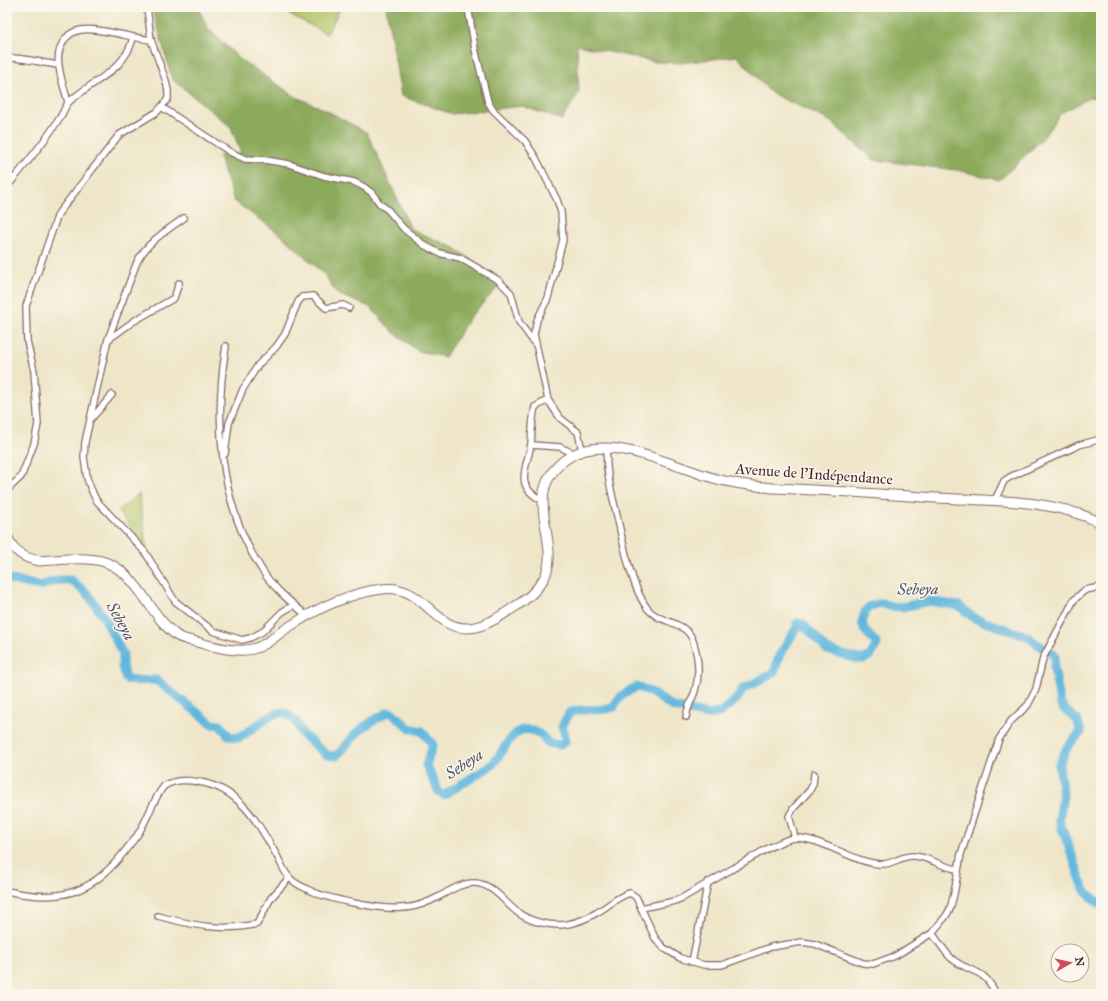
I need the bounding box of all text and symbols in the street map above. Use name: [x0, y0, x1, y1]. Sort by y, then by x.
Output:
street label: Avenue de l'Indépendance: [734, 459, 893, 488]
water label: Sebeya: [896, 579, 939, 599]
water label: Sebeya: [102, 598, 139, 644]
water label: Sebeya: [441, 745, 487, 784]
north arrow: [1050, 943, 1090, 983]
text: N: [1072, 956, 1087, 968]

